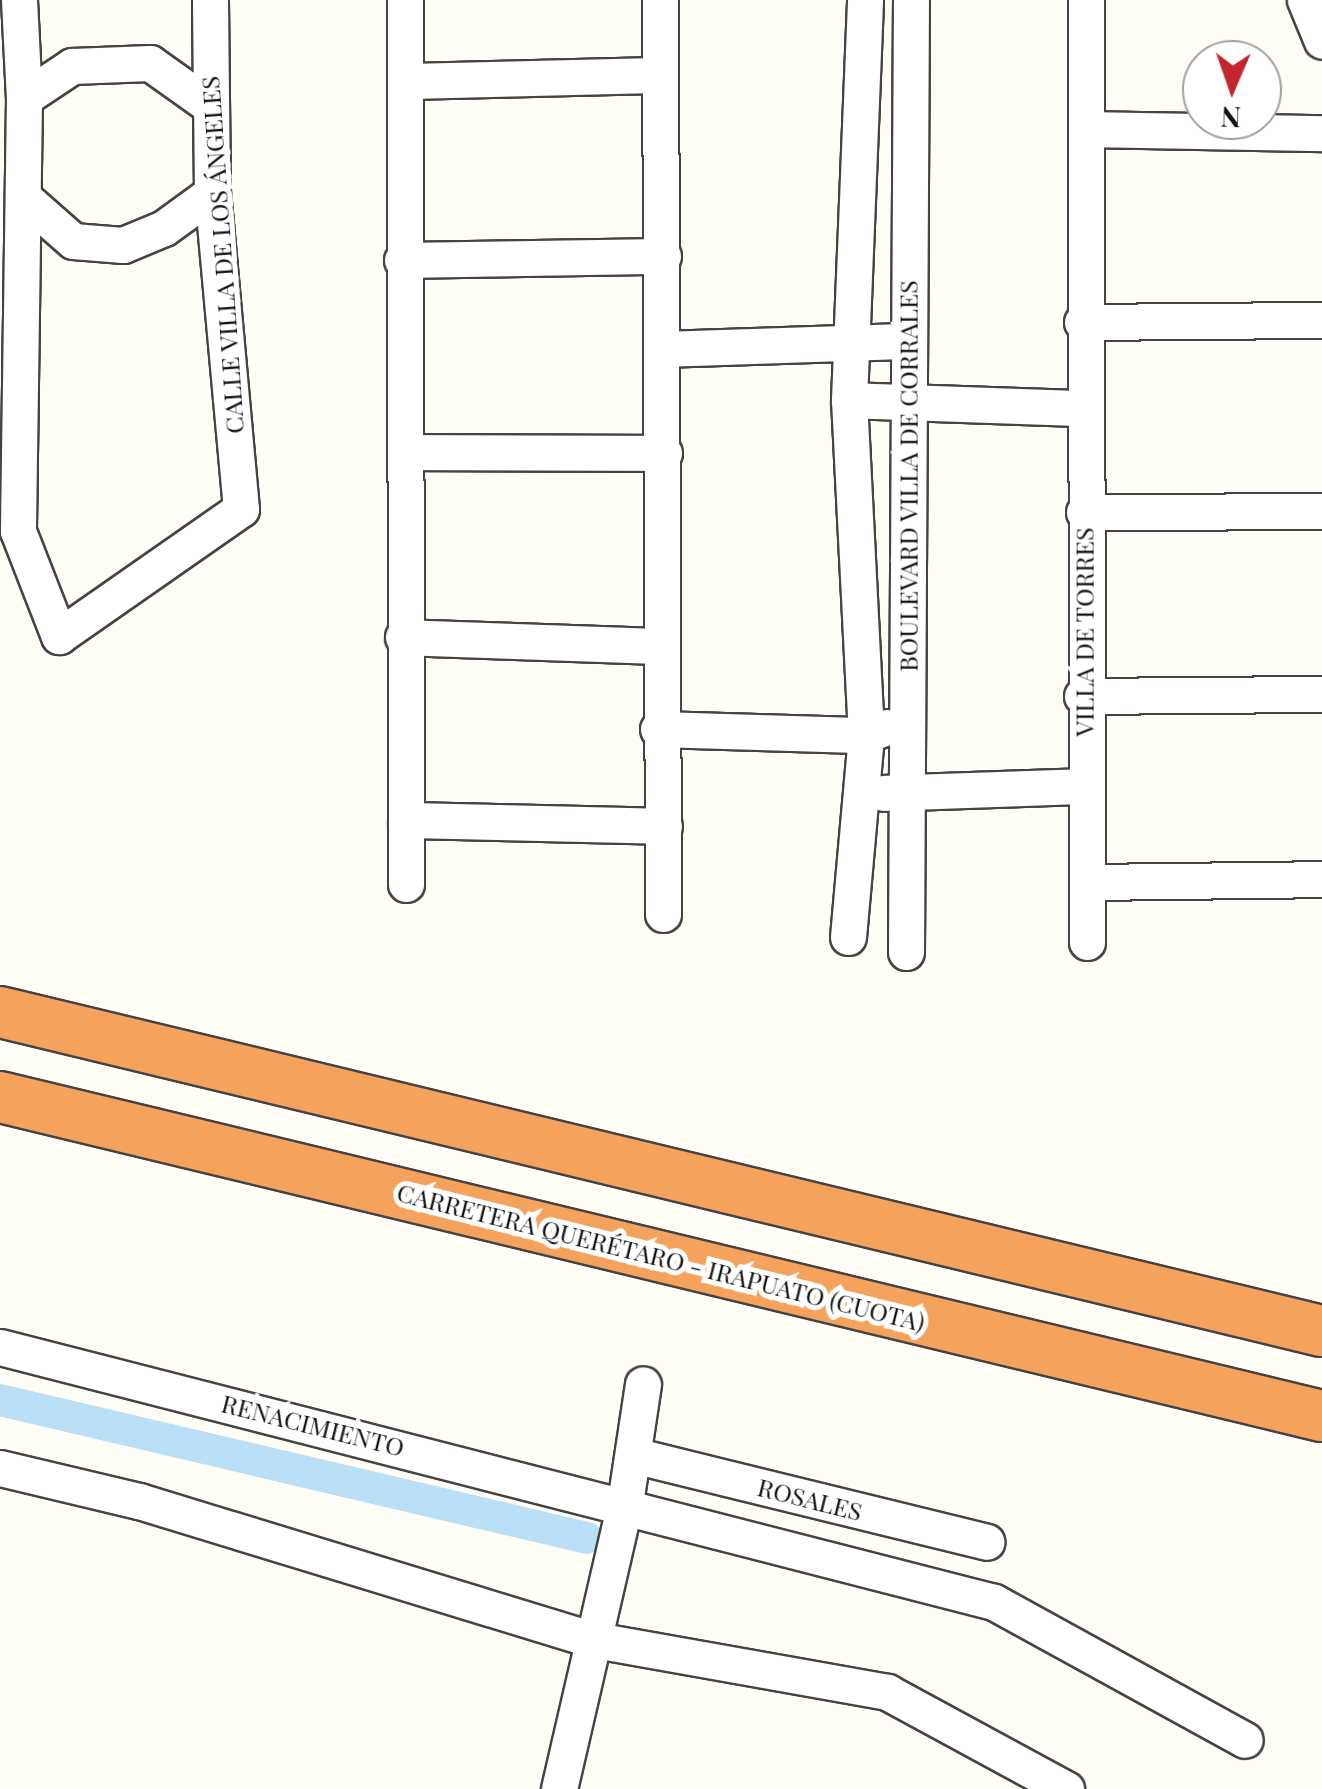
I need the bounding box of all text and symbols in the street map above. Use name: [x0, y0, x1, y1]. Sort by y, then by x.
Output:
north arrow: [1182, 40, 1282, 140]
street label: CALLE VILLA DE LOS ÁNGELES: [194, 74, 250, 436]
text: N: [1220, 100, 1242, 137]
street label: BOULEVARD VILLA DE CORRALES: [893, 280, 923, 672]
street label: VILLA DE TORRES: [1069, 527, 1099, 737]
street label: CARRETERA QUERÉTARO - IRAPUATO (CUOTA): [394, 1177, 928, 1337]
street label: RENACIMIENTO: [219, 1388, 407, 1462]
street label: ROSALES: [755, 1472, 865, 1526]

